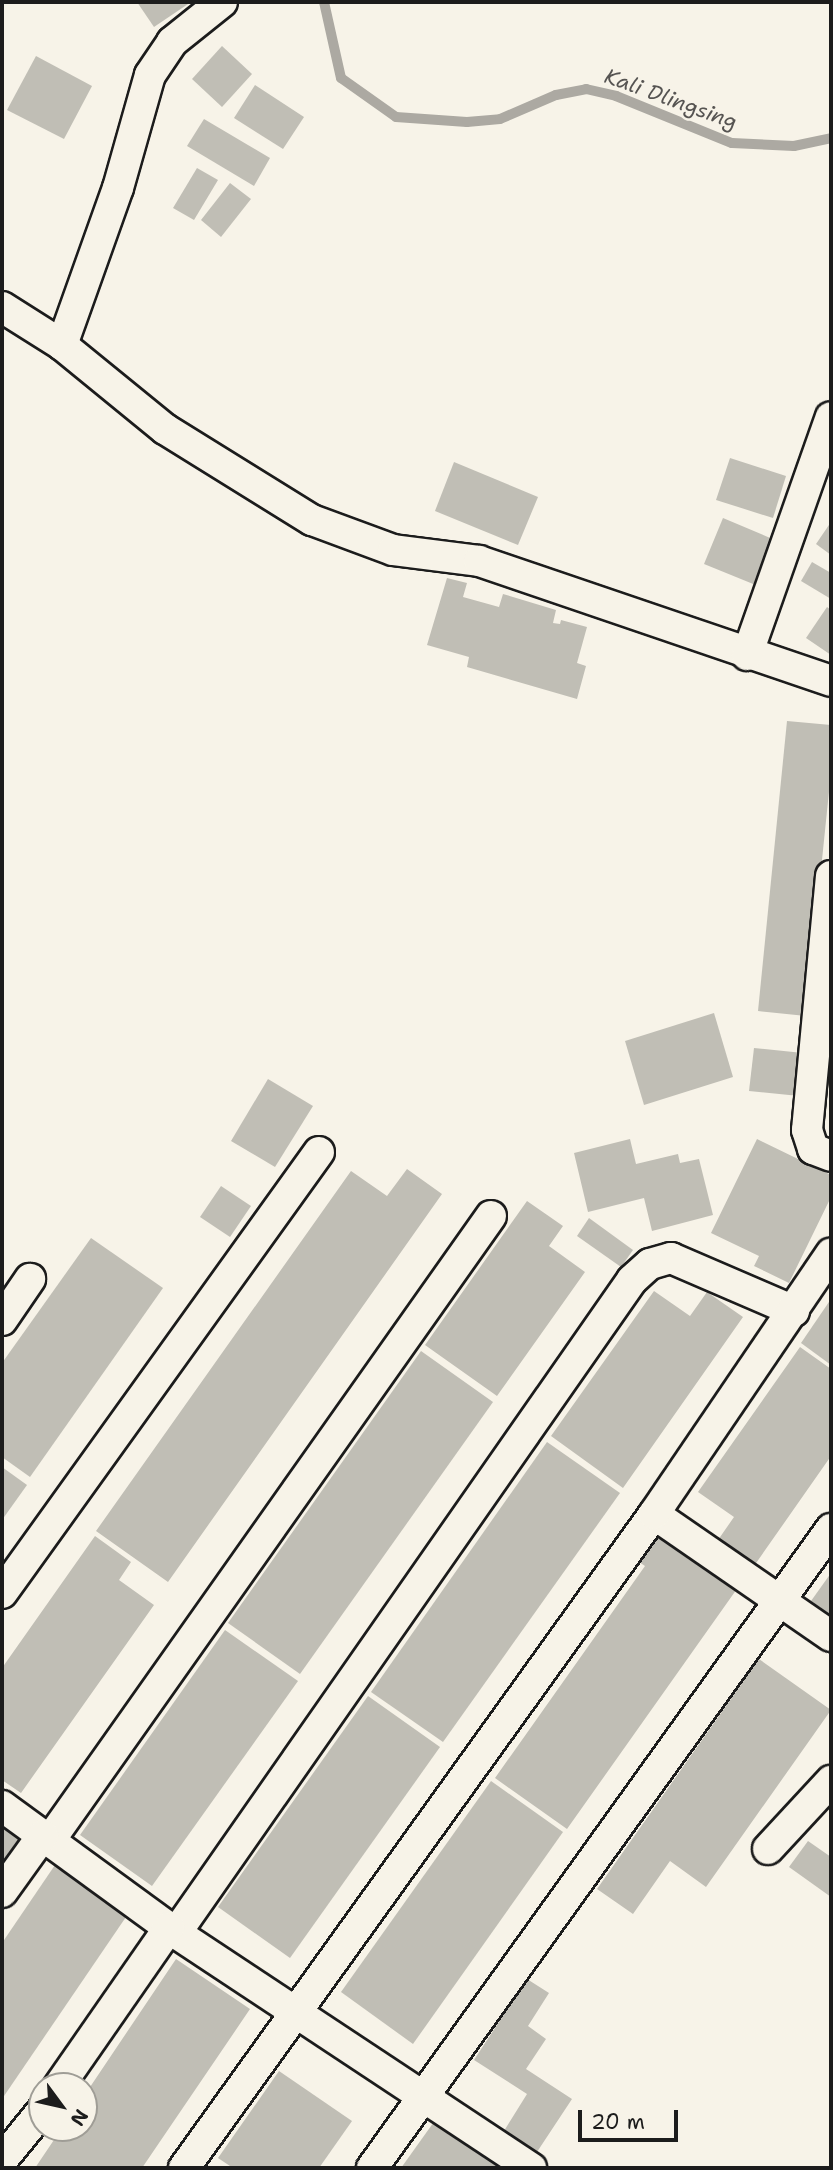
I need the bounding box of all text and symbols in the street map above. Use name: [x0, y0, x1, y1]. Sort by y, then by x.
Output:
water label: Kali Dlingsing: [601, 63, 741, 135]
north arrow: [28, 2072, 98, 2142]
scale bar: [581, 2096, 681, 2140]
text: N: [65, 2104, 94, 2131]
text: 20 m: [591, 2108, 645, 2136]

